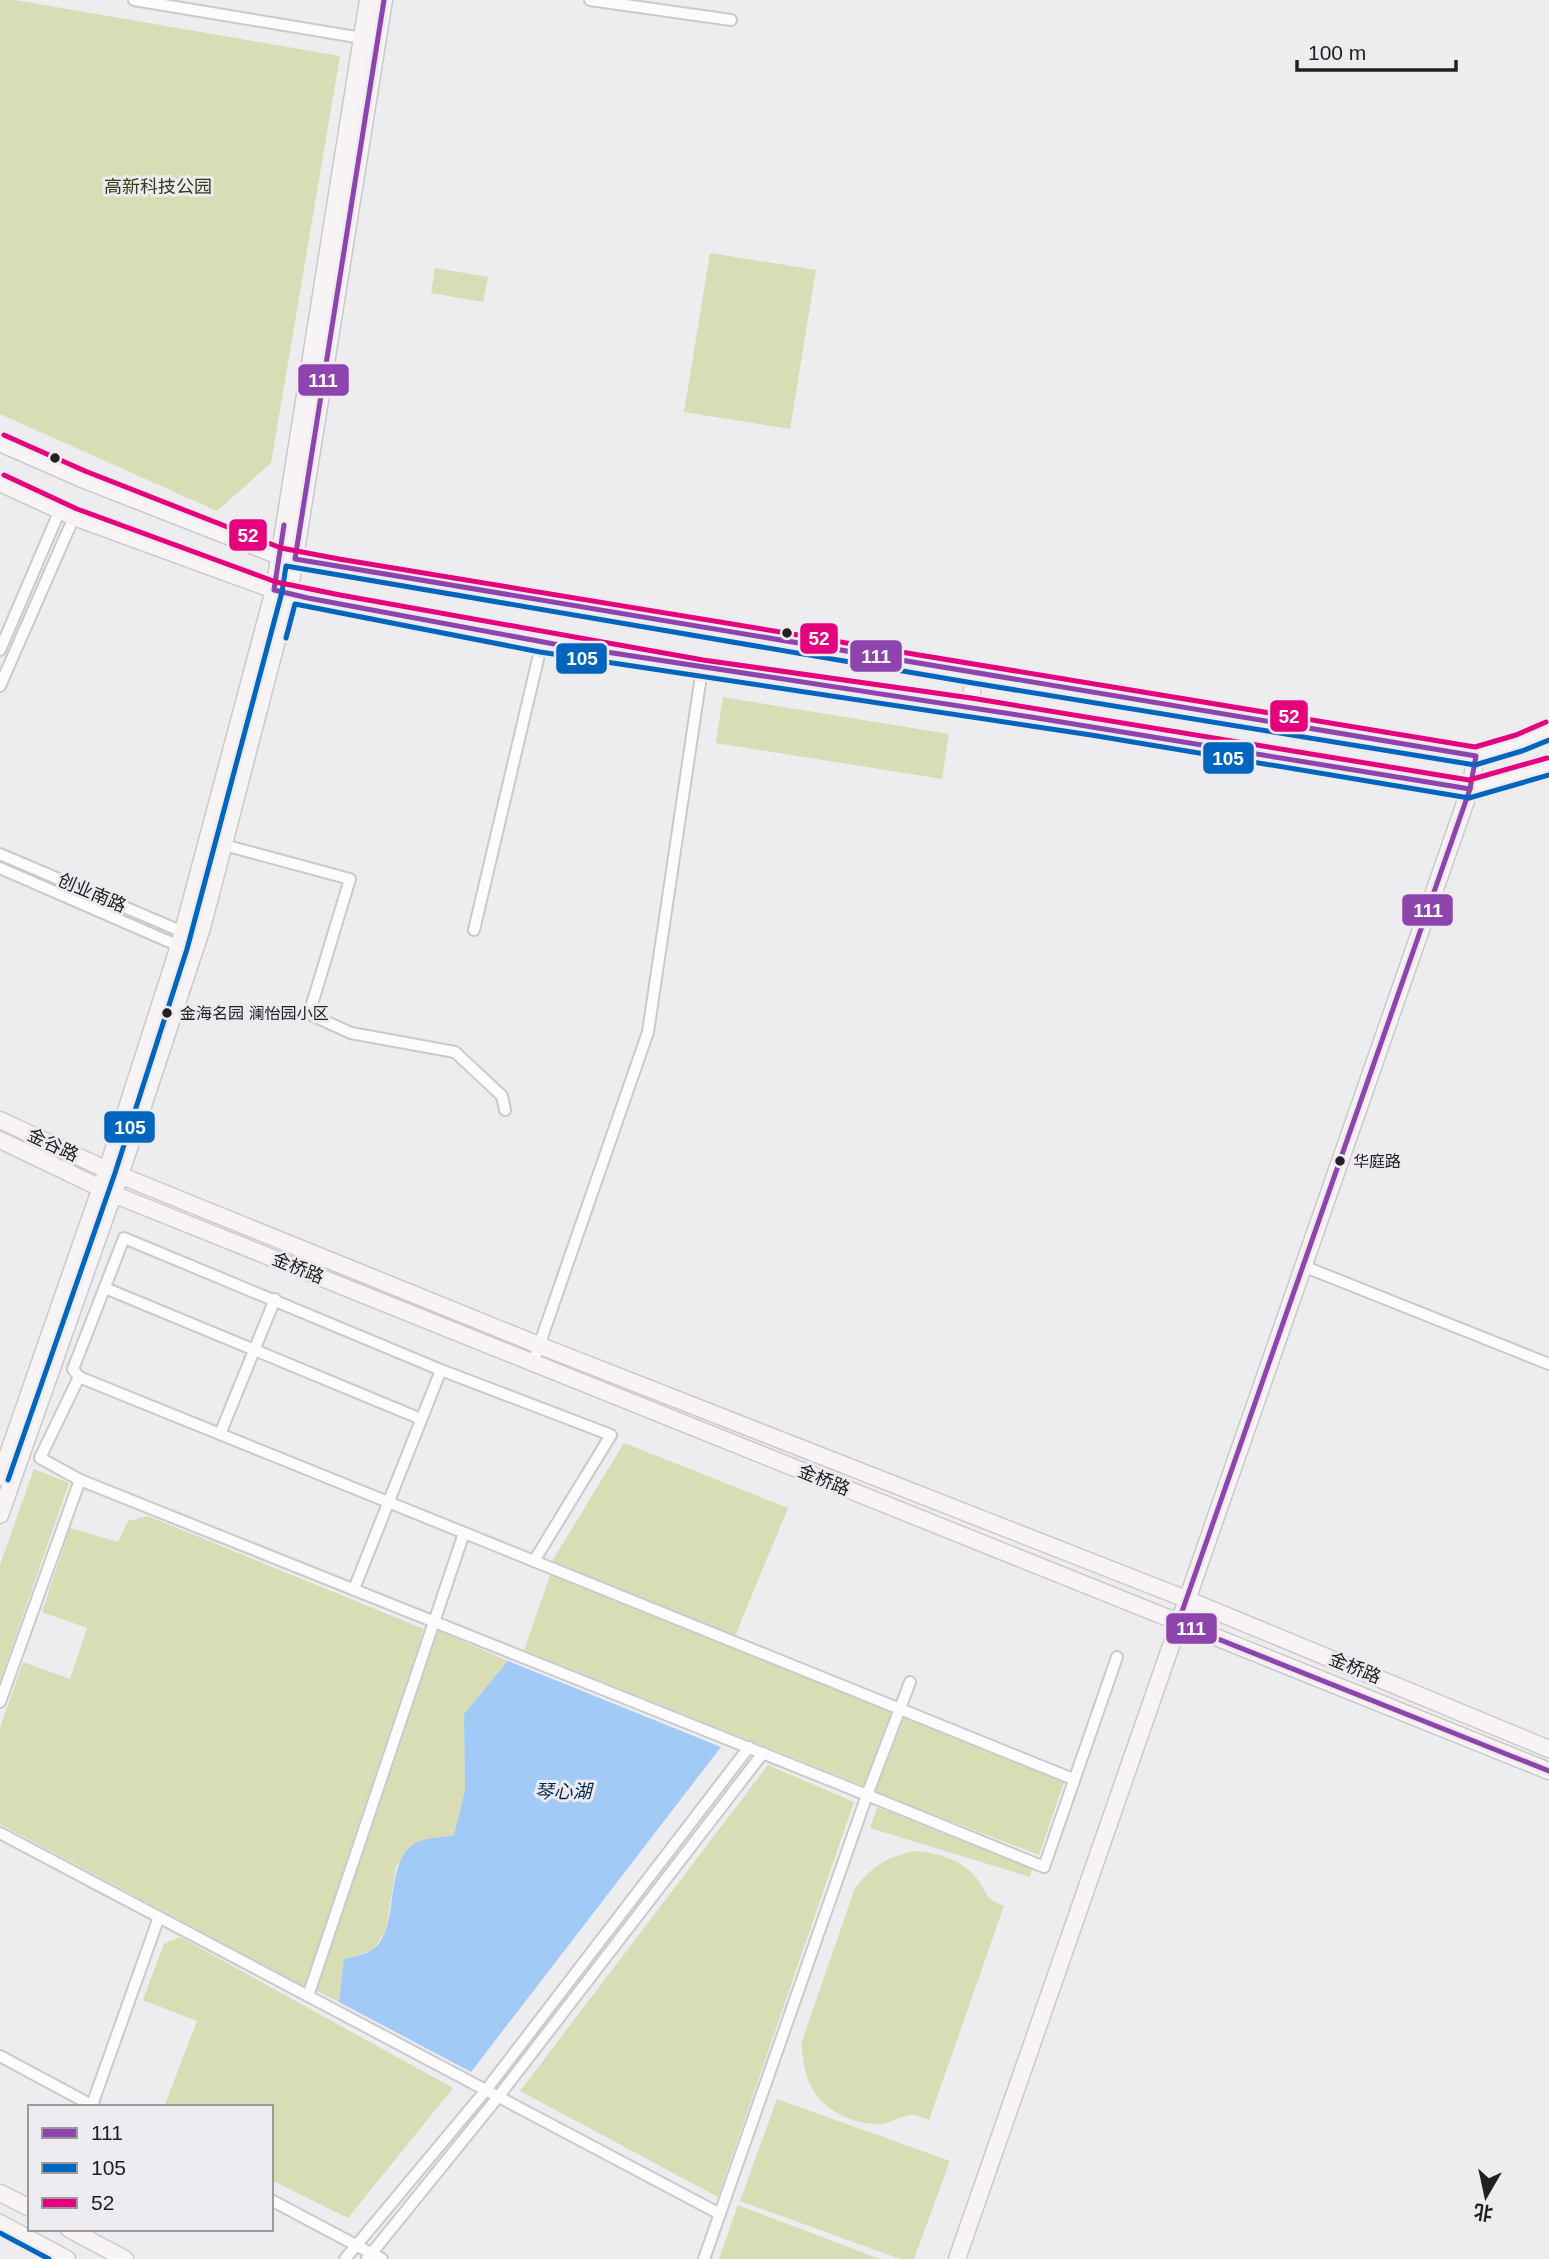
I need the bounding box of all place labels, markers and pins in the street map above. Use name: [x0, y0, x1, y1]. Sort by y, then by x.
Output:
unlabelled marker: [48, 451, 62, 465]
unlabelled marker: [780, 626, 794, 640]
place label: 金海名园 澜怡园小区: [180, 1005, 328, 1022]
marker: 金海名园 澜怡园小区: [160, 1006, 174, 1020]
place label: 华庭路: [1353, 1153, 1401, 1170]
marker: 华庭路: [1333, 1154, 1347, 1168]

